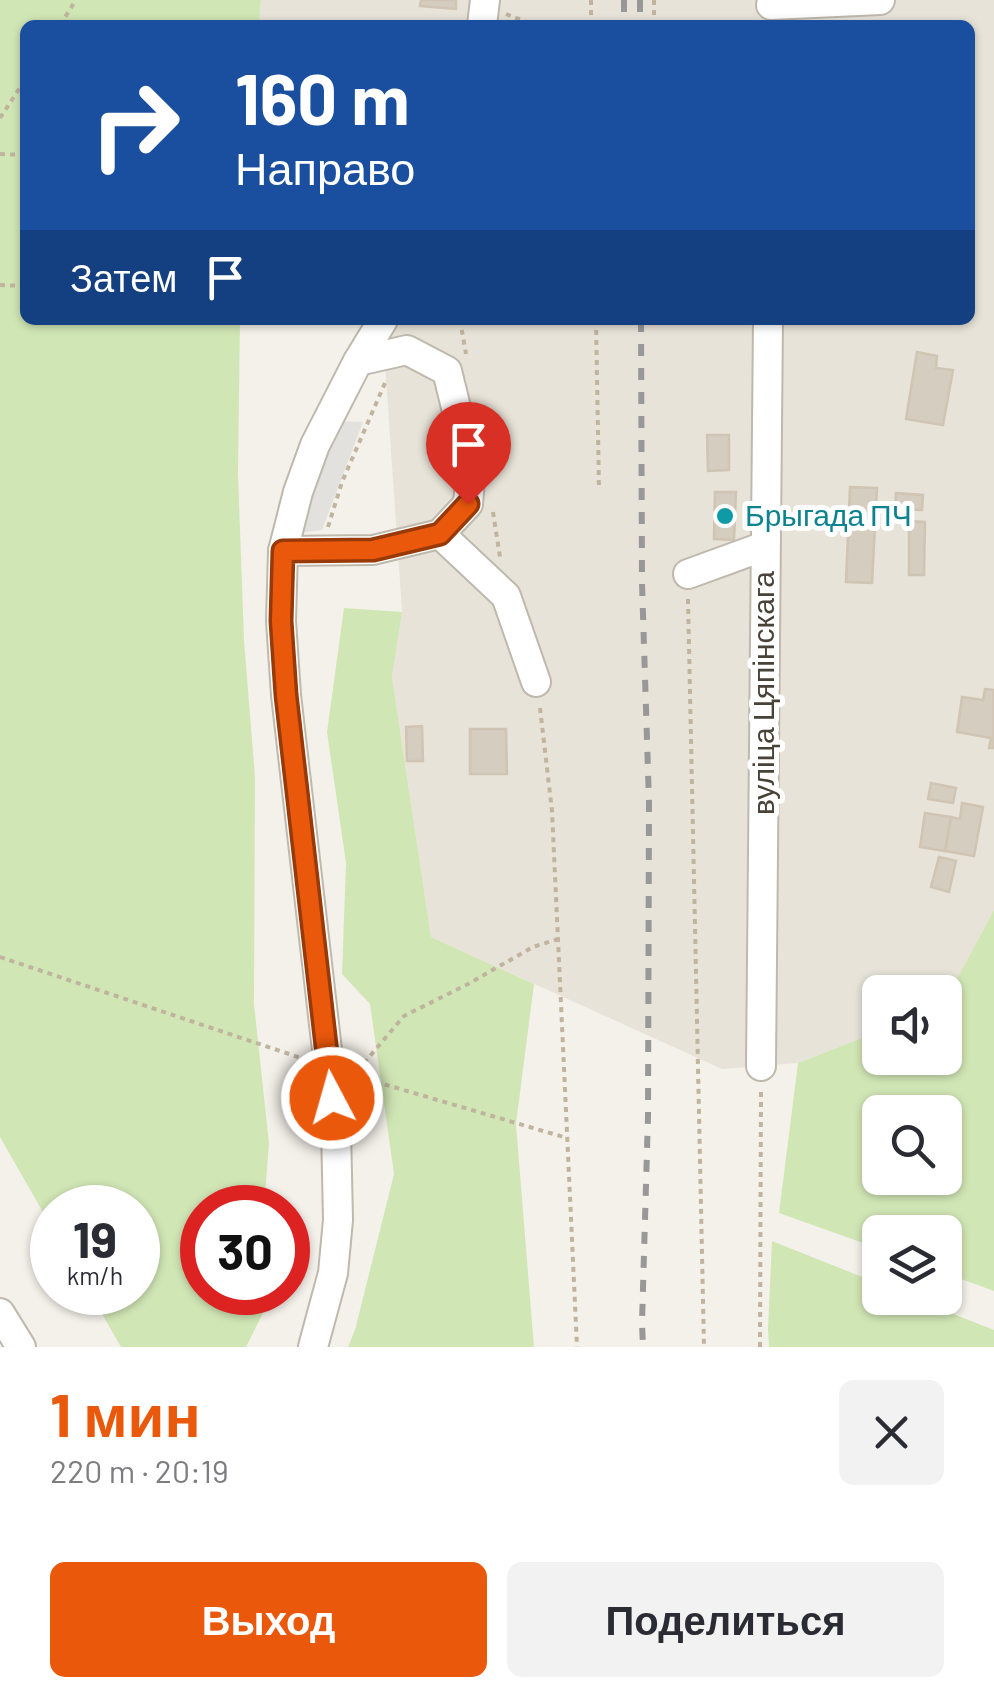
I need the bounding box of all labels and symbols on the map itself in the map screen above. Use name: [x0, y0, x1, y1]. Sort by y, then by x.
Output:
pin: [426, 402, 511, 505]
place label: Брыгада ПЧ: [745, 496, 912, 532]
marker: Брыгада ПЧ: [714, 505, 736, 527]
street label: вуліца Цяпінскага: [744, 571, 780, 815]
position arrow: [280, 1046, 384, 1150]
speed limit sign: 30: [180, 1185, 310, 1315]

